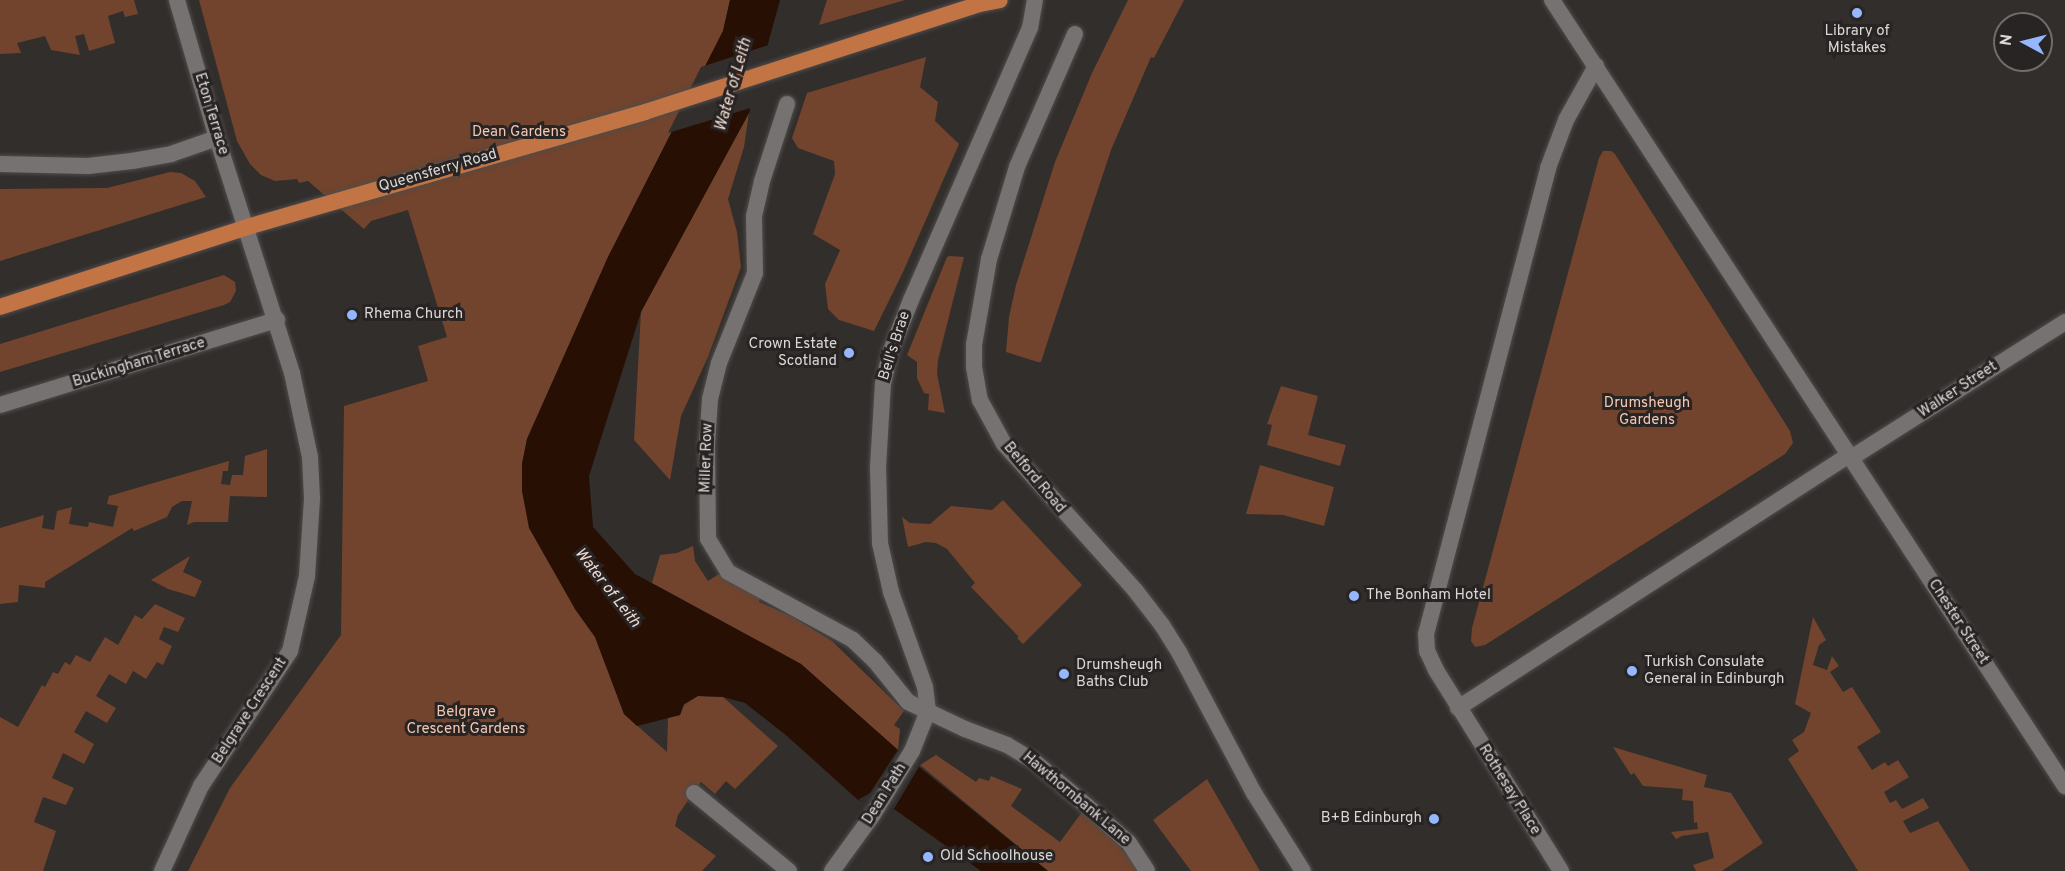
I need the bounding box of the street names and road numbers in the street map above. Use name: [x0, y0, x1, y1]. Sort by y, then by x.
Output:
street label: Eton Terrace: [190, 71, 232, 157]
street label: Queensferry Road: [377, 146, 499, 196]
street label: Bell's Brae: [875, 309, 915, 383]
street label: Buckingham Terrace: [70, 334, 208, 392]
street label: Walker Street: [1915, 358, 2001, 422]
street label: Miller Row: [697, 423, 717, 493]
street label: Belford Road: [999, 439, 1069, 517]
street label: Chester Street: [1924, 576, 1992, 668]
street label: Belgrave Crescent: [209, 655, 291, 767]
street label: Rothesay Place: [1474, 741, 1544, 839]
street label: Hawthornbank Lane: [1018, 749, 1134, 849]
street label: Dean Path: [859, 760, 911, 828]

